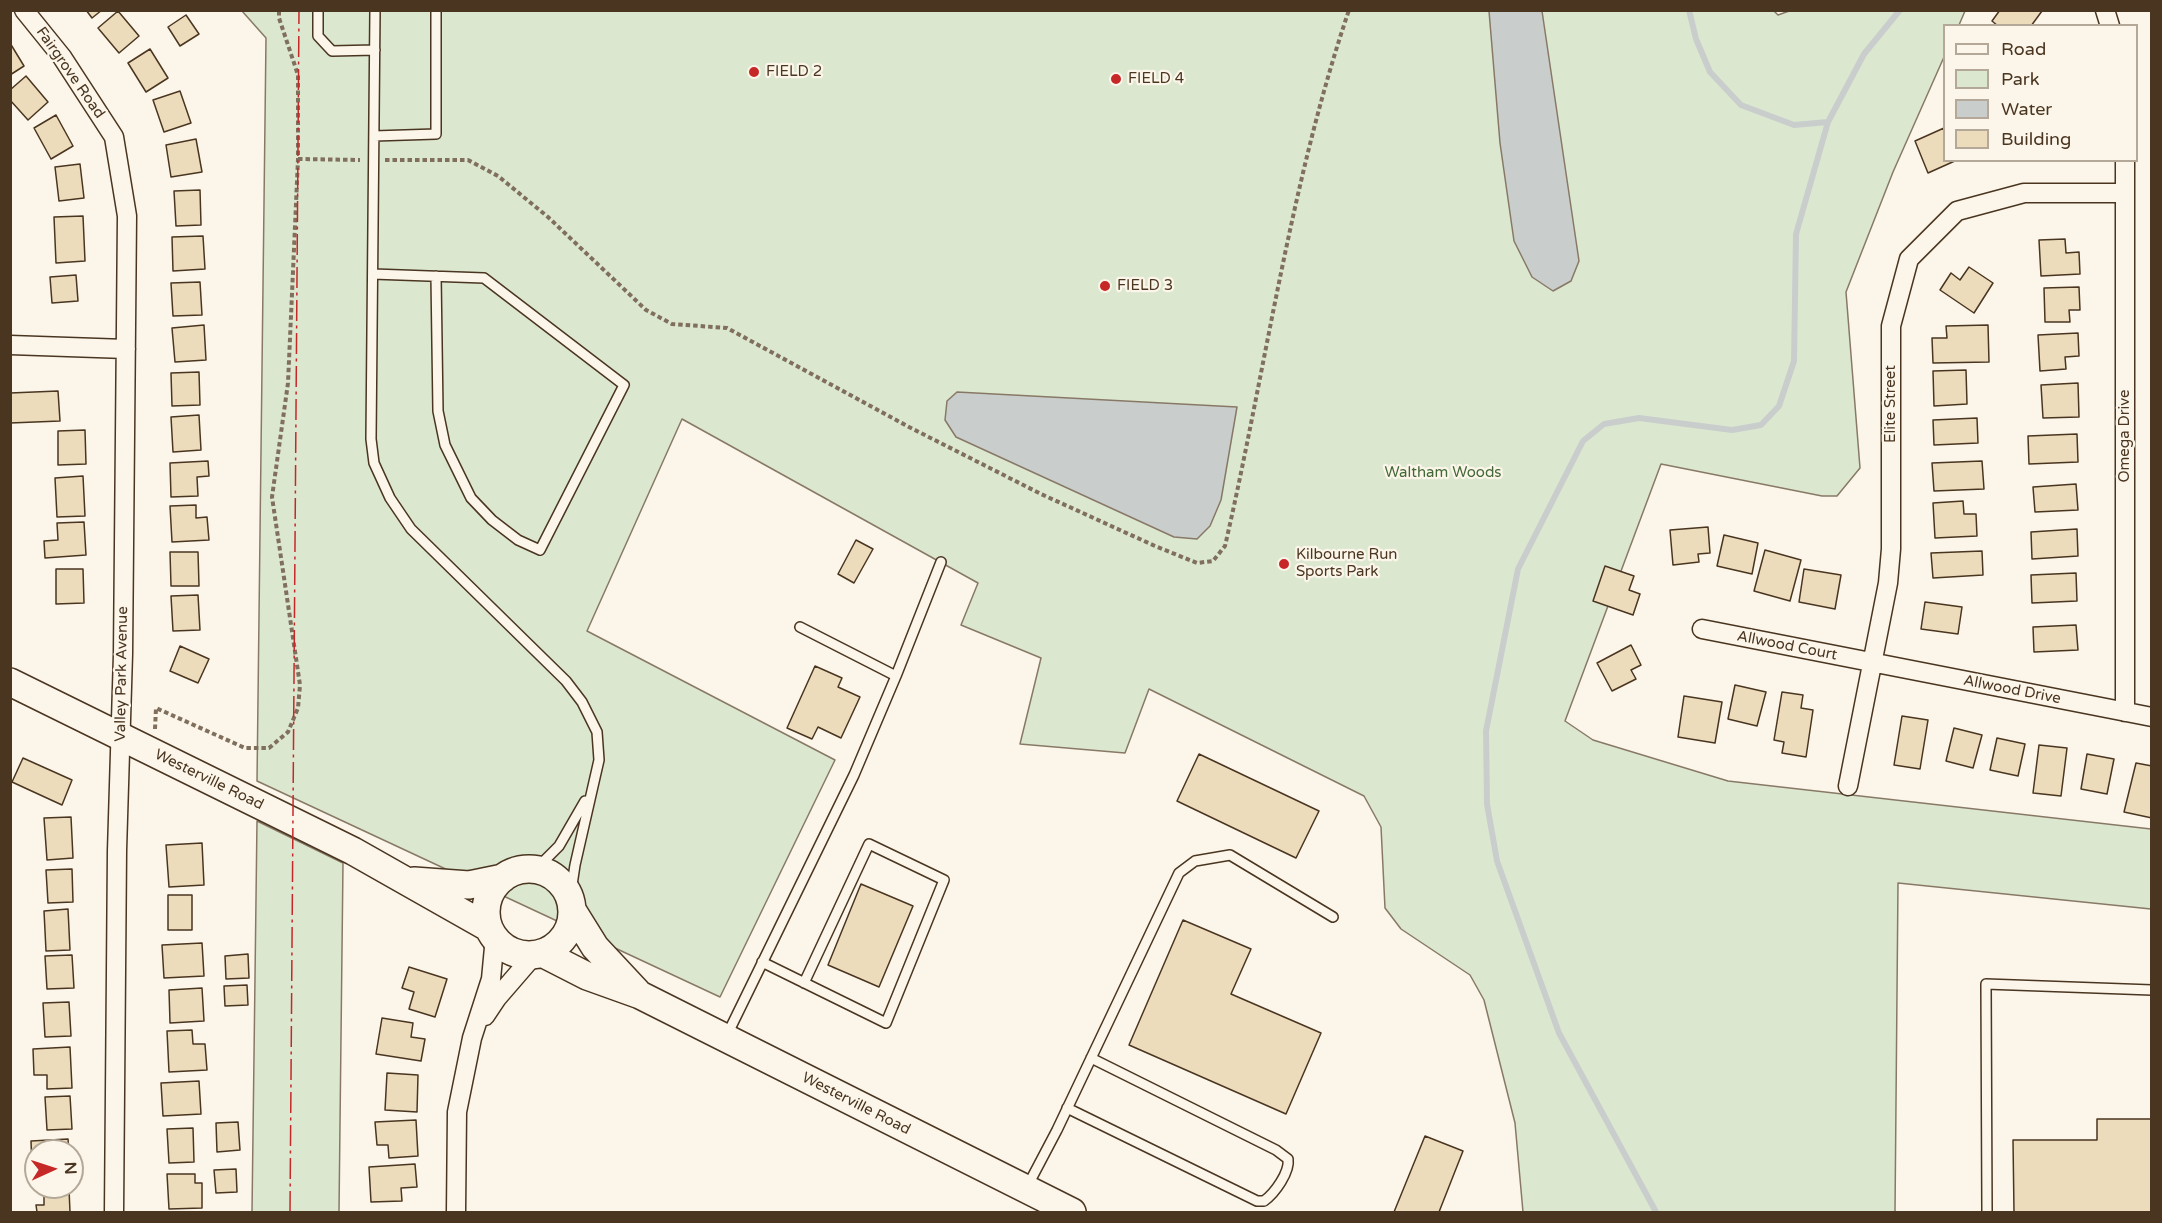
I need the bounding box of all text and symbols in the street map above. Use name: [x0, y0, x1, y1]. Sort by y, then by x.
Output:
street label: Fairgrove Road: [32, 24, 108, 122]
legend: [1943, 24, 2138, 162]
text: Road: [2001, 38, 2046, 60]
place label: FIELD 2: [766, 63, 822, 81]
marker: FIELD 2: [747, 65, 761, 79]
text: Park: [2001, 68, 2039, 90]
place label: FIELD 4: [1128, 70, 1184, 88]
marker: FIELD 4: [1109, 72, 1123, 86]
text: Water: [2001, 98, 2052, 120]
text: Building: [2001, 128, 2071, 150]
place label: FIELD 3: [1117, 277, 1173, 295]
marker: FIELD 3: [1098, 279, 1112, 293]
street label: Elite Street: [1882, 365, 1900, 443]
street label: Omega Drive: [2116, 389, 2134, 483]
park label: Waltham Woods: [1384, 464, 1502, 482]
place label: Kilbourne Run Sports Park: [1296, 546, 1397, 581]
marker: Kilbourne Run Sports Park: [1277, 557, 1291, 571]
street label: Valley Park Avenue: [112, 606, 132, 742]
street label: Allwood Court: [1735, 627, 1839, 665]
street label: Allwood Drive: [1962, 672, 2062, 708]
street label: Westerville Road: [151, 746, 267, 814]
street label: Westerville Road: [799, 1069, 913, 1139]
north arrow: [24, 1139, 84, 1199]
text: N: [60, 1161, 80, 1175]

